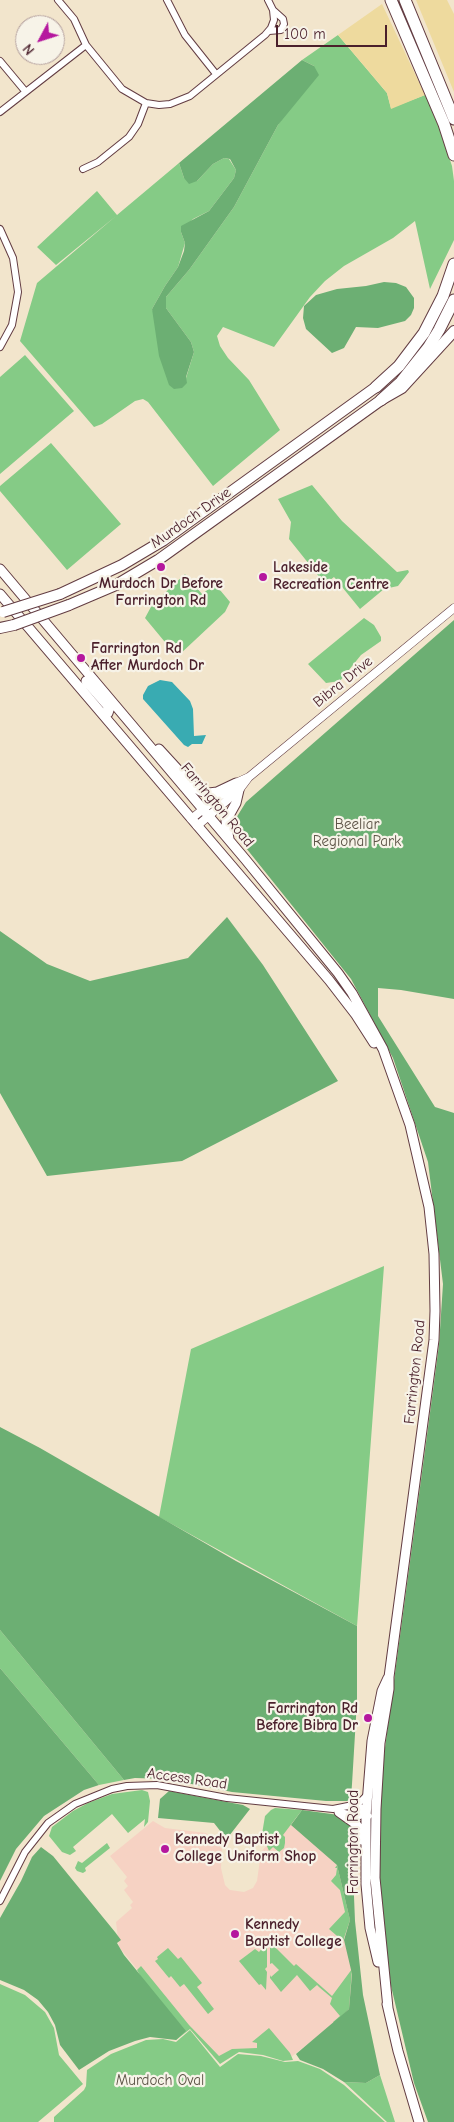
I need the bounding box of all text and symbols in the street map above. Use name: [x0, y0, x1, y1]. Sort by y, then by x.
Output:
north arrow: [15, 15, 65, 65]
scale bar: [279, 15, 390, 47]
text: 100 m: [284, 25, 326, 43]
text: N: [19, 40, 38, 58]
street label: Murdoch Drive: [147, 484, 235, 552]
place label: Lakeside Recreation Centre: [273, 559, 389, 594]
marker: Murdoch Dr Before Farrington Rd: [155, 561, 167, 573]
marker: Lakeside Recreation Centre: [257, 571, 269, 583]
place label: Murdoch Dr Before Farrington Rd: [99, 575, 223, 610]
place label: Farrington Rd After Murdoch Dr: [91, 640, 204, 675]
marker: Farrington Rd After Murdoch Dr: [75, 652, 87, 664]
street label: Bibra Drive: [310, 653, 376, 711]
street label: Farrington Road: [176, 759, 258, 851]
park label: Beeliar Regional Park: [313, 816, 401, 851]
street label: Farrington Road: [401, 1319, 429, 1425]
place label: Farrington Rd Before Bibra Dr: [256, 1700, 358, 1735]
marker: Farrington Rd Before Bibra Dr: [362, 1712, 374, 1724]
street label: Access Road: [146, 1764, 228, 1794]
street label: Farrington Road: [345, 1790, 363, 1894]
place label: Kennedy Baptist College Uniform Shop: [175, 1831, 316, 1866]
marker: Kennedy Baptist College Uniform Shop: [159, 1843, 171, 1855]
place label: Kennedy Baptist College: [245, 1916, 342, 1951]
marker: Kennedy Baptist College: [229, 1928, 241, 1940]
park label: Murdoch Oval: [116, 2072, 204, 2090]

